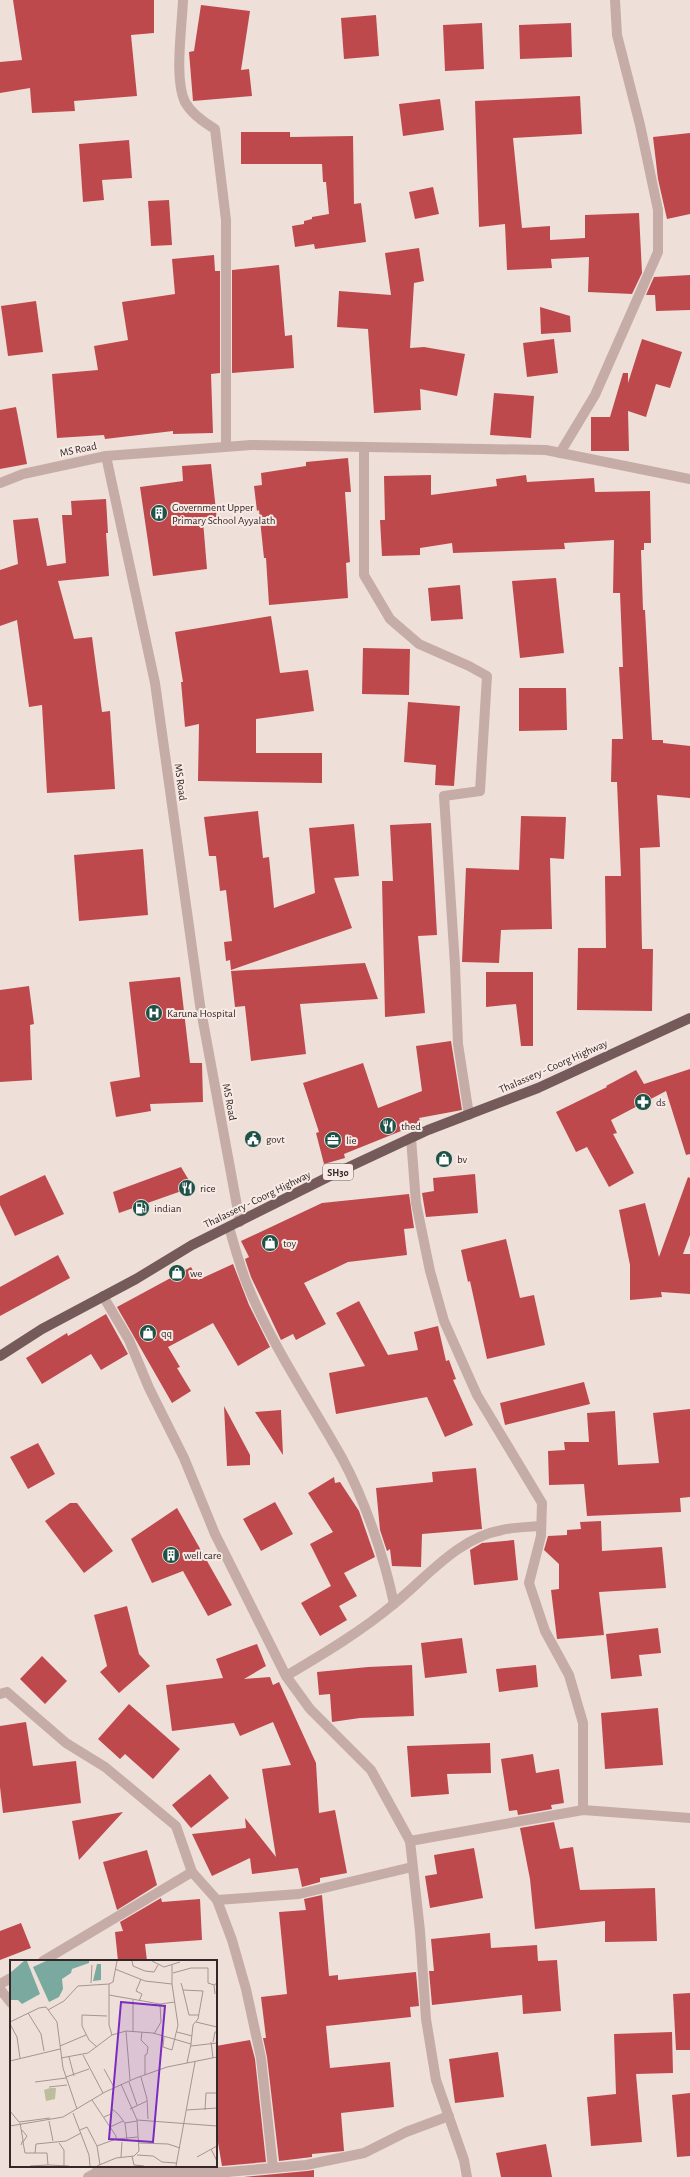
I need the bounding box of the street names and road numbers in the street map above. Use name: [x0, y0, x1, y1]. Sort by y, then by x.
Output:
street label: MS Road: [59, 440, 98, 459]
street label: MS Road: [172, 763, 189, 802]
street label: Thalassery - Coorg Highway: [497, 1037, 609, 1095]
street label: MS Road: [221, 1083, 239, 1122]
road number: SH30: [323, 1164, 353, 1180]
street label: Thalassery - Coorg Highway: [202, 1169, 313, 1230]

